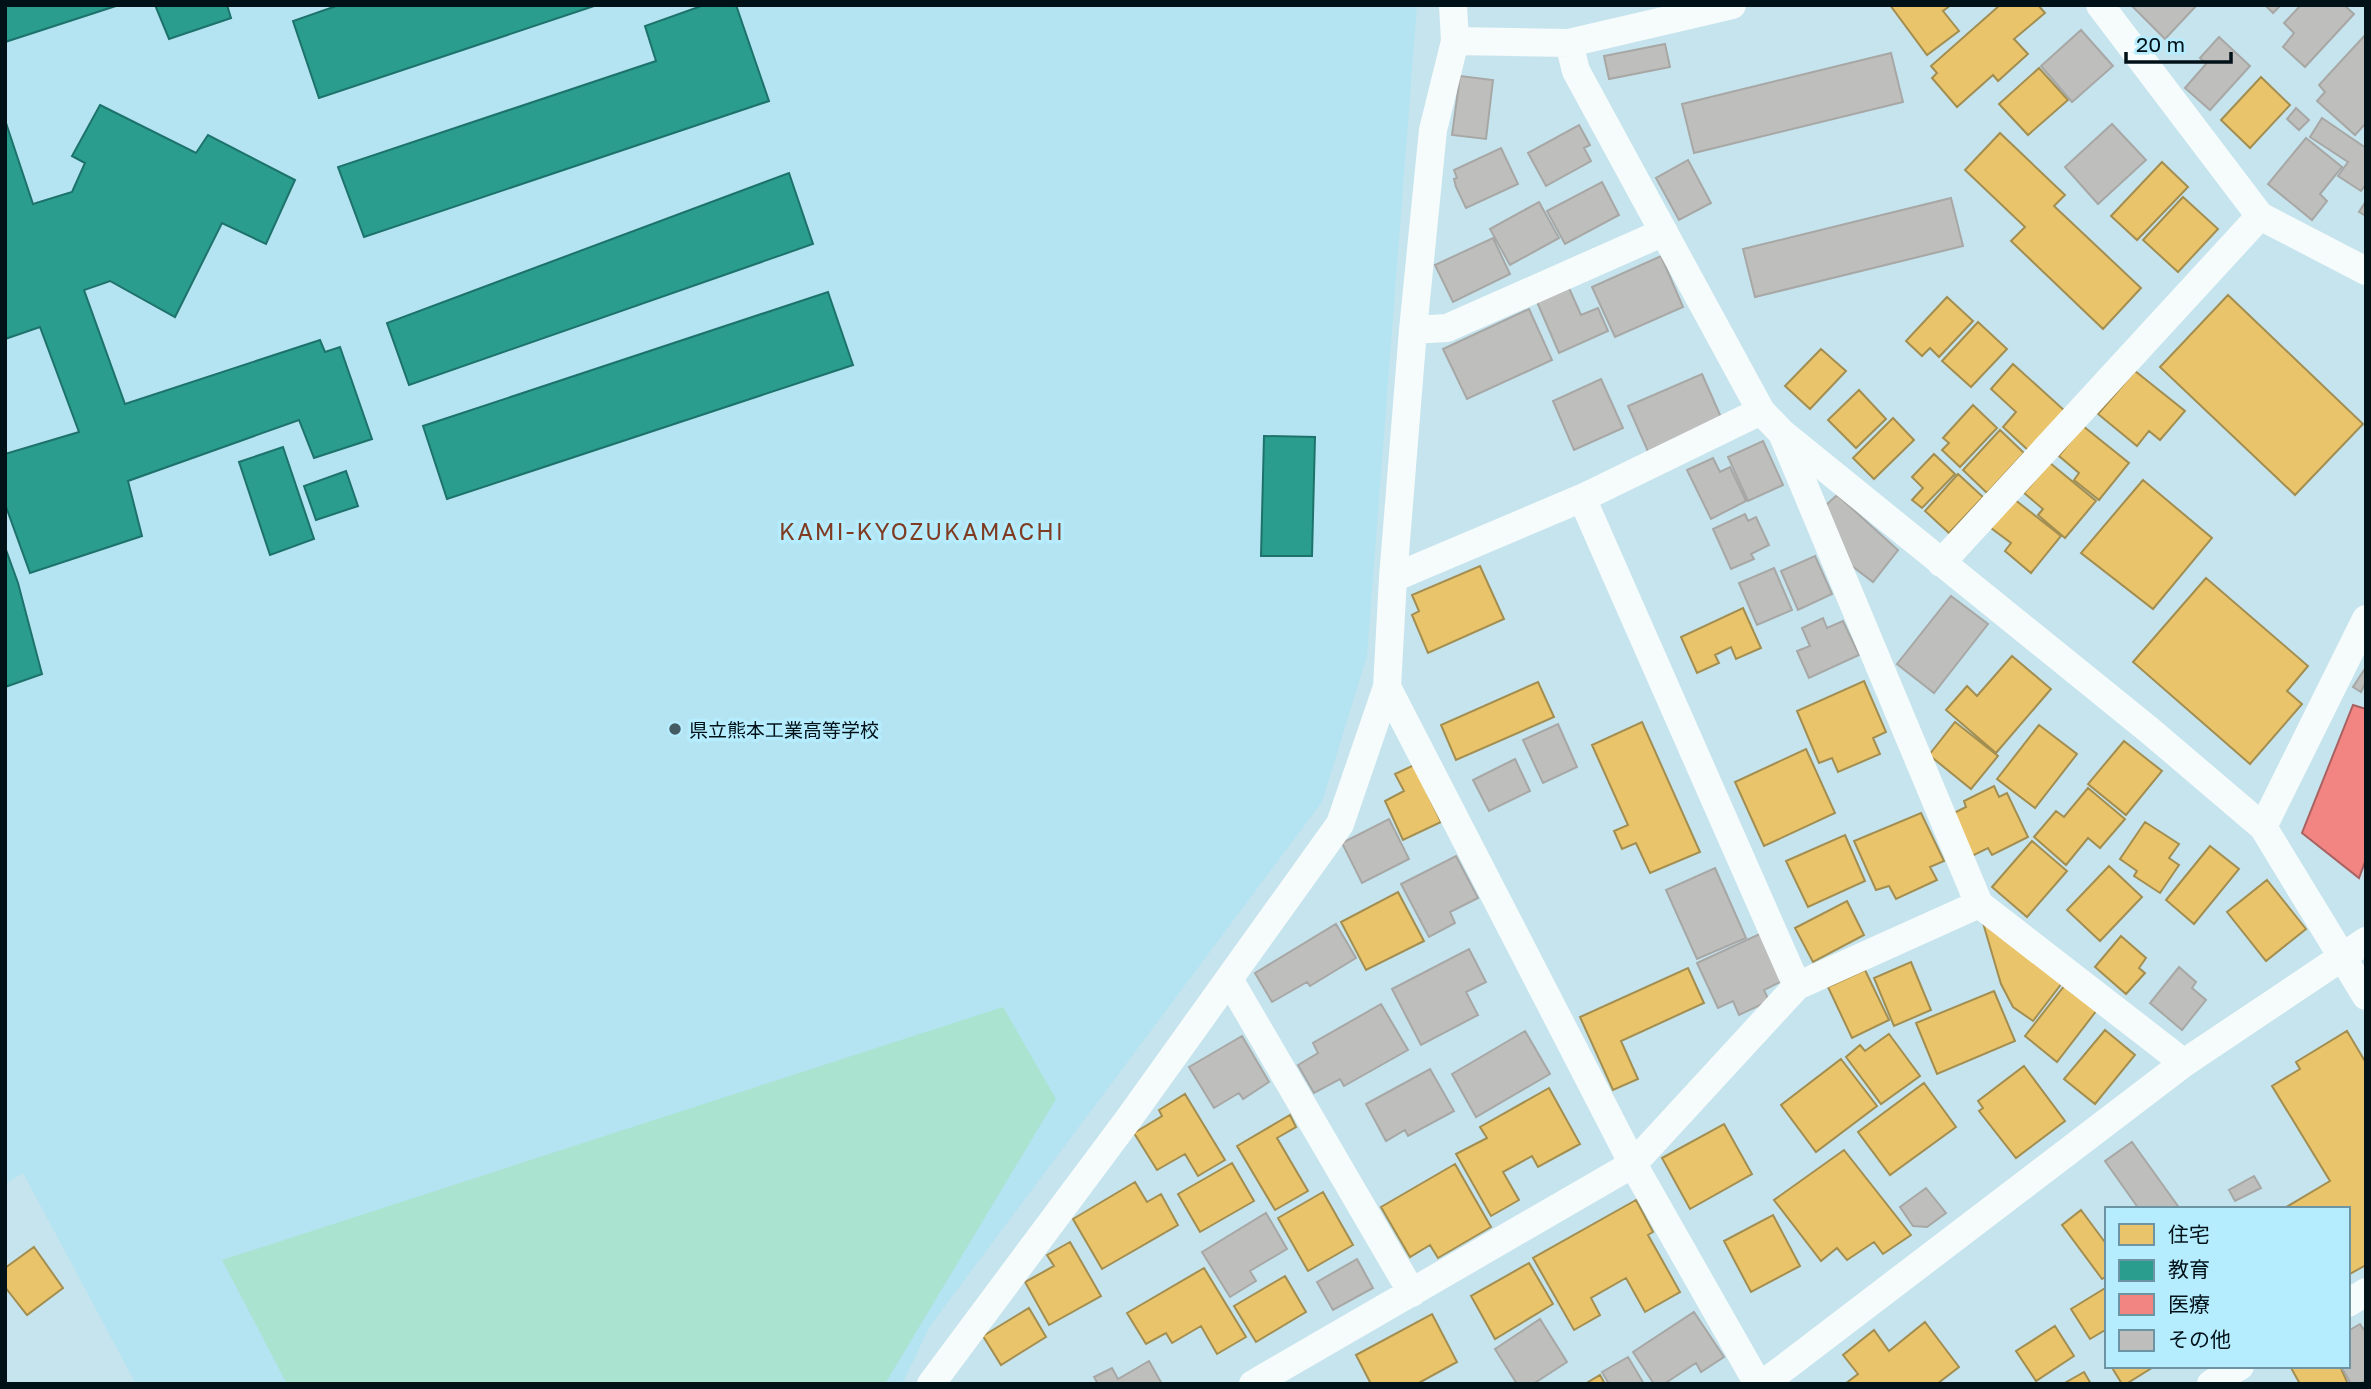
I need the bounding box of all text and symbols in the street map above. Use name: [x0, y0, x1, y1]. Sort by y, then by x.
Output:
scale bar: [2126, 21, 2231, 65]
text: 20 m: [2136, 31, 2185, 57]
district label: KAMI-KYOZUKAMACHI: [779, 517, 1065, 545]
place label: 県立熊本工業高等学校: [689, 718, 879, 741]
marker: 県立熊本工業高等学校: [667, 721, 683, 737]
legend: [2105, 1207, 2350, 1368]
text: 住宅: [2168, 1221, 2210, 1247]
text: 教育: [2168, 1256, 2210, 1282]
text: 医療: [2168, 1291, 2210, 1317]
text: その他: [2168, 1326, 2231, 1352]

